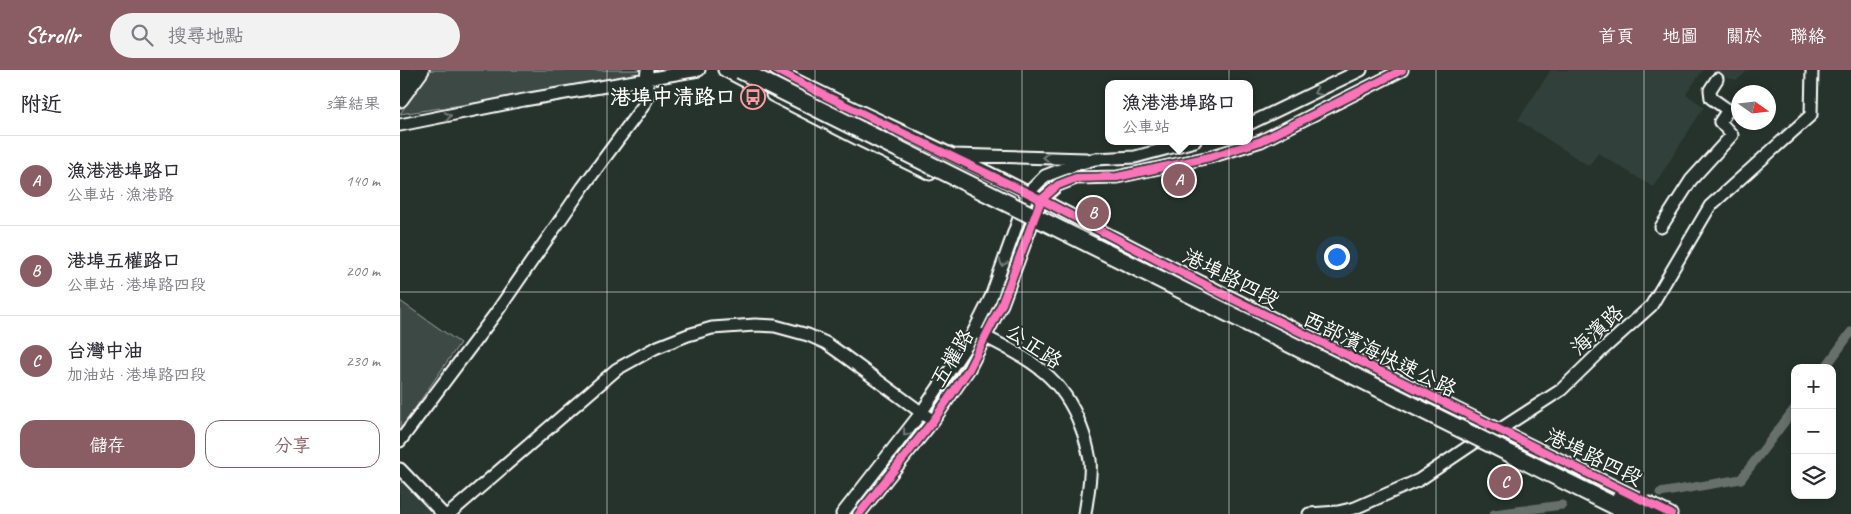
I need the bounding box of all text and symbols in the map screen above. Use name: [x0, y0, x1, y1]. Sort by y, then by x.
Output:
search box: [110, 13, 460, 58]
text: Strollr: [25, 20, 80, 50]
icon: search: [128, 21, 156, 49]
text: 搜尋地點: [168, 24, 244, 48]
text: 首頁: [1598, 25, 1634, 47]
text: 地圖: [1662, 25, 1698, 47]
text: 關於: [1726, 25, 1762, 47]
text: 聯絡: [1790, 25, 1826, 47]
popup: [1105, 80, 1253, 145]
place label: 港埠中清路口: [610, 84, 736, 110]
bus stop icon: 港埠中清路口: [740, 84, 766, 110]
north arrow: [1731, 85, 1776, 130]
one-way arrow: [1313, 86, 1322, 96]
text: 附近: [20, 91, 62, 117]
text: 漁港港埠路口: [1122, 91, 1236, 115]
text: 3筆結果: [325, 94, 380, 114]
one-way arrow: [443, 111, 452, 122]
text: 公車站: [1122, 117, 1170, 137]
one-way arrow: [1042, 152, 1050, 162]
text: 漁港港埠路口: [67, 159, 181, 183]
pin: A: [1163, 161, 1195, 199]
text: A: [32, 171, 40, 191]
text: 140 m: [346, 171, 380, 191]
text: 公車站 · 漁港路: [67, 185, 174, 205]
pin: B: [1077, 194, 1109, 232]
street label: 港埠路四段: [1178, 243, 1284, 313]
your location: [1324, 244, 1350, 270]
text: 港埠五權路口: [67, 249, 181, 273]
one-way arrow: [999, 258, 1009, 267]
text: B: [32, 261, 40, 281]
text: 200 m: [346, 261, 380, 281]
text: 公車站 · 港埠路四段: [67, 275, 206, 295]
street label: 海濱路: [1565, 299, 1629, 361]
street label: 西部濱海快速公路: [1299, 305, 1461, 403]
street label: 公正路: [1001, 318, 1067, 374]
street label: 五權路: [925, 324, 979, 392]
text: 台灣中油: [67, 339, 143, 363]
text: C: [32, 351, 40, 371]
text: 230 m: [346, 351, 380, 371]
map controls: [1791, 364, 1836, 499]
button: +: [1791, 364, 1836, 409]
text: 加油站 · 港埠路四段: [67, 365, 206, 385]
button: −: [1791, 409, 1836, 454]
button: 儲存: [20, 420, 195, 468]
button: 分享: [205, 420, 380, 468]
street label: 港埠路四段: [1541, 422, 1647, 492]
one-way arrow: [903, 427, 911, 436]
button: layers: [1791, 454, 1836, 499]
pin: C: [1489, 463, 1521, 501]

